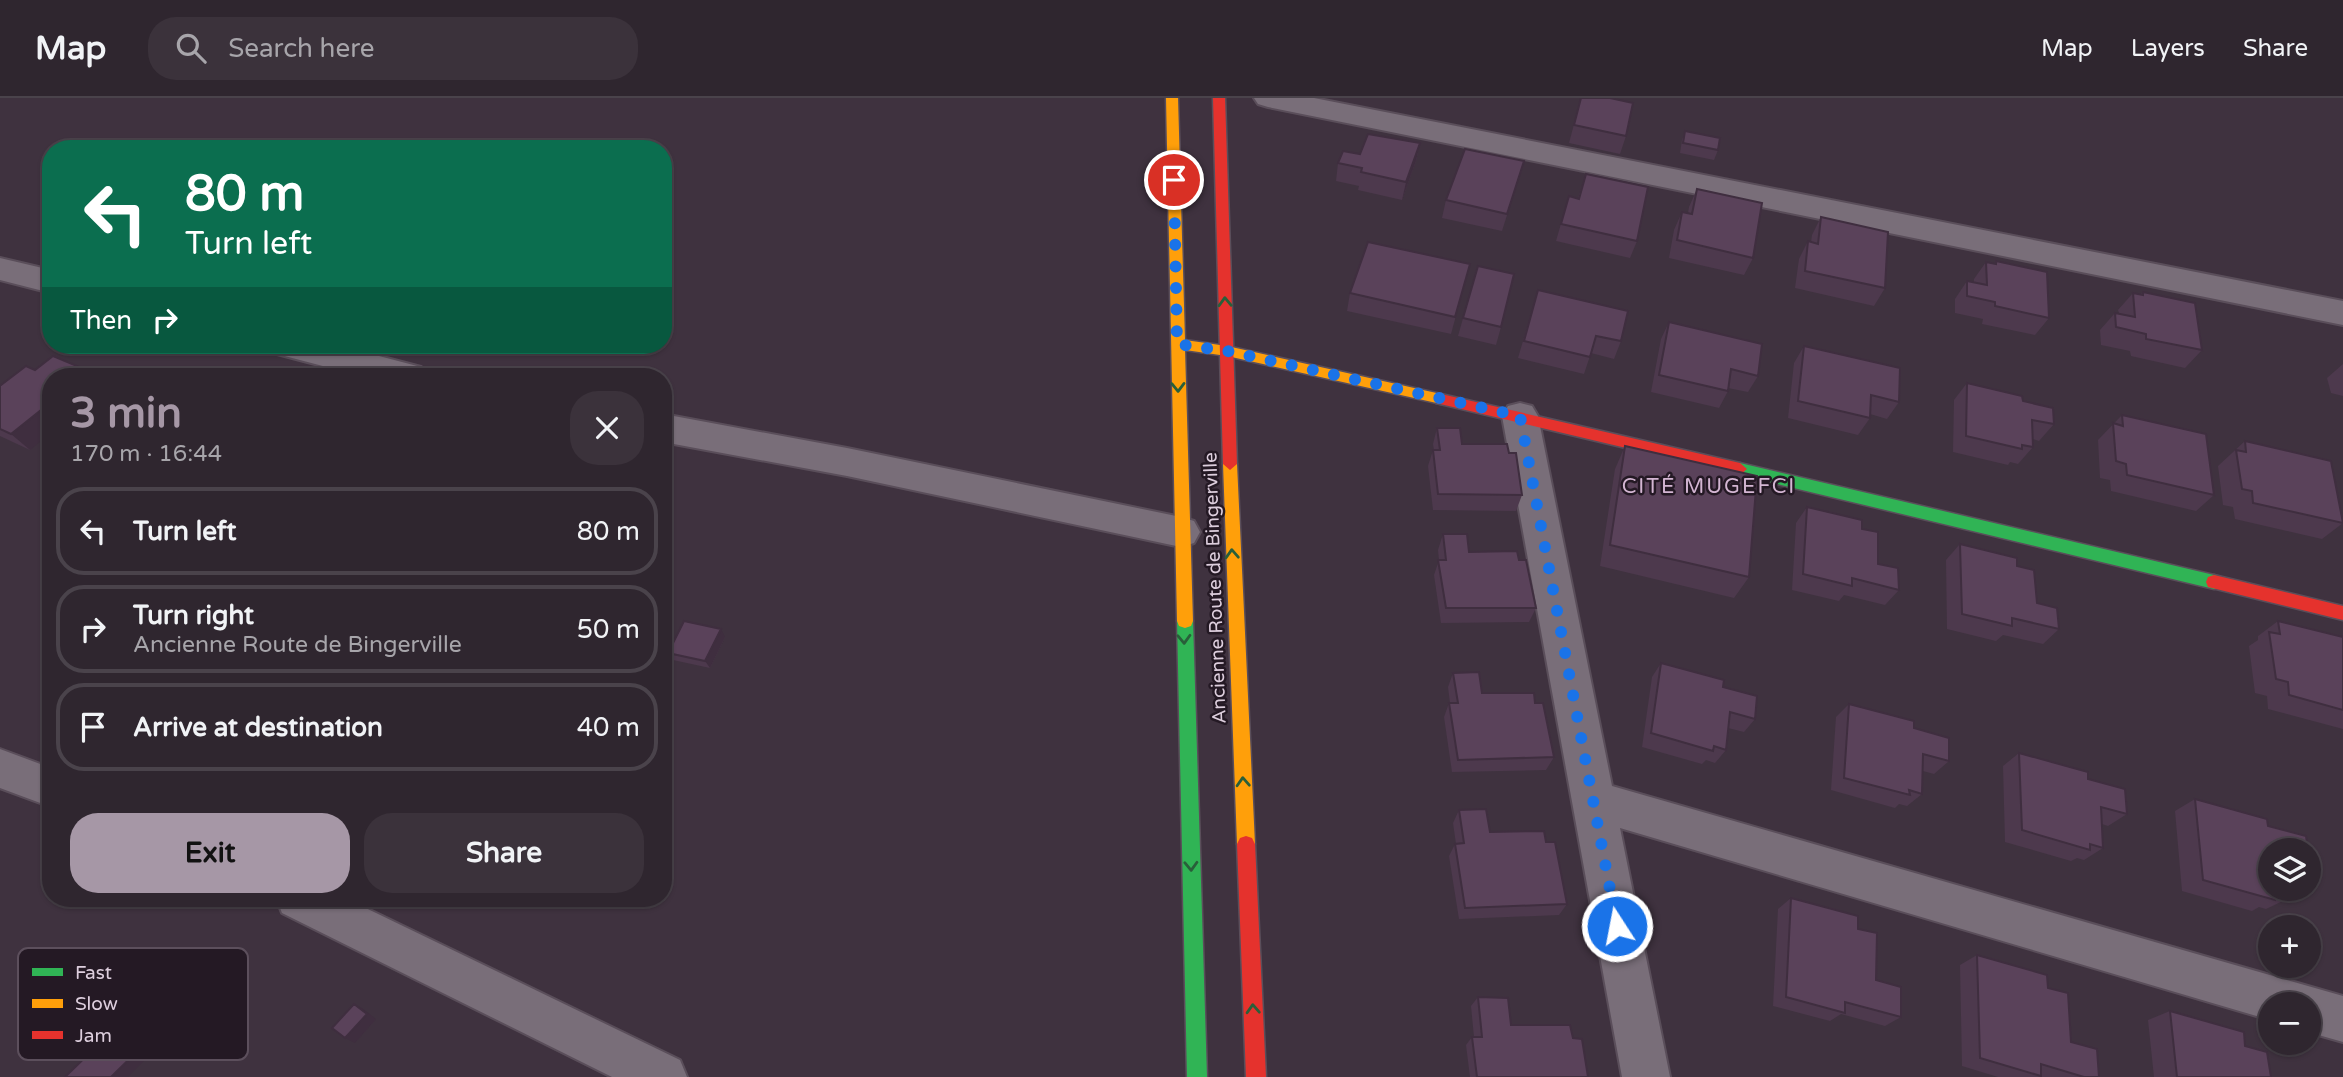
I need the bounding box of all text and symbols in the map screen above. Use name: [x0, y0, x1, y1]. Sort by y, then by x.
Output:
search box: [148, 17, 638, 80]
text: Map: [35, 29, 106, 68]
icon: search: [172, 29, 210, 67]
text: Search here: [228, 33, 374, 64]
text: Map: [2041, 34, 2093, 63]
text: Layers: [2131, 34, 2205, 63]
text: Share: [2243, 34, 2308, 63]
pin: [1144, 150, 1204, 210]
icon: arrive: [1155, 161, 1193, 199]
text: 80 m: [185, 165, 304, 224]
icon: left: [70, 168, 161, 259]
text: Turn left: [185, 225, 312, 263]
one-way arrow: [1218, 297, 1233, 308]
icon: right: [146, 301, 184, 339]
text: Then: [70, 305, 132, 336]
one-way arrow: [1170, 382, 1186, 392]
text: 3 min: [70, 388, 182, 439]
button: close: [570, 391, 644, 465]
text: 170 m · 16:44: [70, 440, 222, 468]
street label: Ancienne Route de Bingerville: [1199, 452, 1231, 724]
district label: CITÉ MUGEFCI: [1622, 474, 1796, 499]
icon: left: [74, 512, 112, 550]
text: Turn left: [133, 516, 236, 547]
text: 80 m: [577, 516, 640, 547]
one-way arrow: [1225, 549, 1240, 560]
text: Turn right: [133, 600, 254, 631]
icon: right: [74, 610, 112, 648]
text: 50 m: [577, 614, 640, 645]
text: Ancienne Route de Bingerville: [133, 631, 462, 659]
one-way arrow: [1177, 633, 1192, 644]
icon: arrive: [74, 708, 112, 746]
text: Arrive at destination: [133, 712, 383, 743]
text: 40 m: [577, 712, 640, 743]
one-way arrow: [1235, 776, 1250, 787]
button: Exit: [70, 813, 350, 893]
button: Share: [364, 813, 644, 893]
map controls: [2258, 838, 2321, 1055]
button: layers: [2258, 838, 2321, 901]
one-way arrow: [1183, 861, 1199, 872]
position arrow: [1580, 889, 1654, 963]
button: +: [2258, 915, 2321, 978]
legend: [18, 948, 248, 1060]
text: Fast: [75, 962, 112, 984]
button: −: [2258, 992, 2321, 1055]
text: Slow: [75, 993, 118, 1015]
one-way arrow: [1246, 1003, 1261, 1014]
text: Jam: [75, 1025, 112, 1047]

